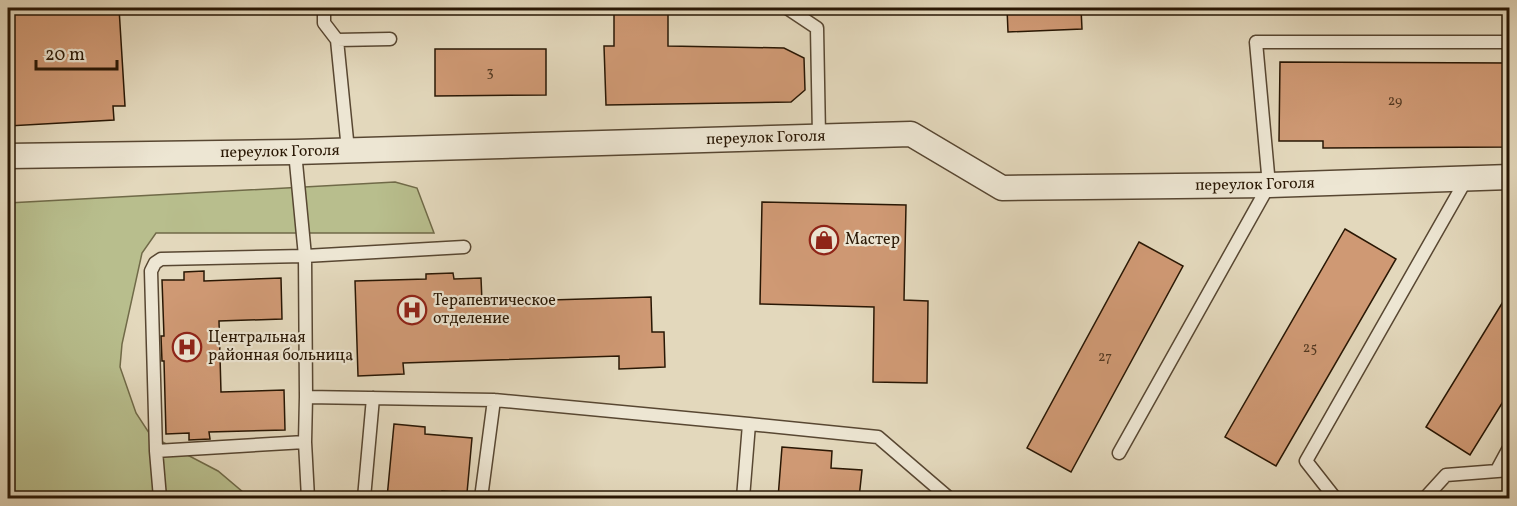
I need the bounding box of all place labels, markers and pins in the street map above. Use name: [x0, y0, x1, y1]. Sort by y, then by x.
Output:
shop icon: Мастер: [808, 224, 840, 256]
place label: Мастер: [845, 229, 900, 251]
place label: Терапевтическое отделение: [433, 290, 556, 330]
hospital icon: Терапевтическое отделение: [396, 294, 428, 326]
place label: Центральная районная больница: [208, 327, 353, 367]
hospital icon: Центральная районная больница: [171, 331, 203, 363]

